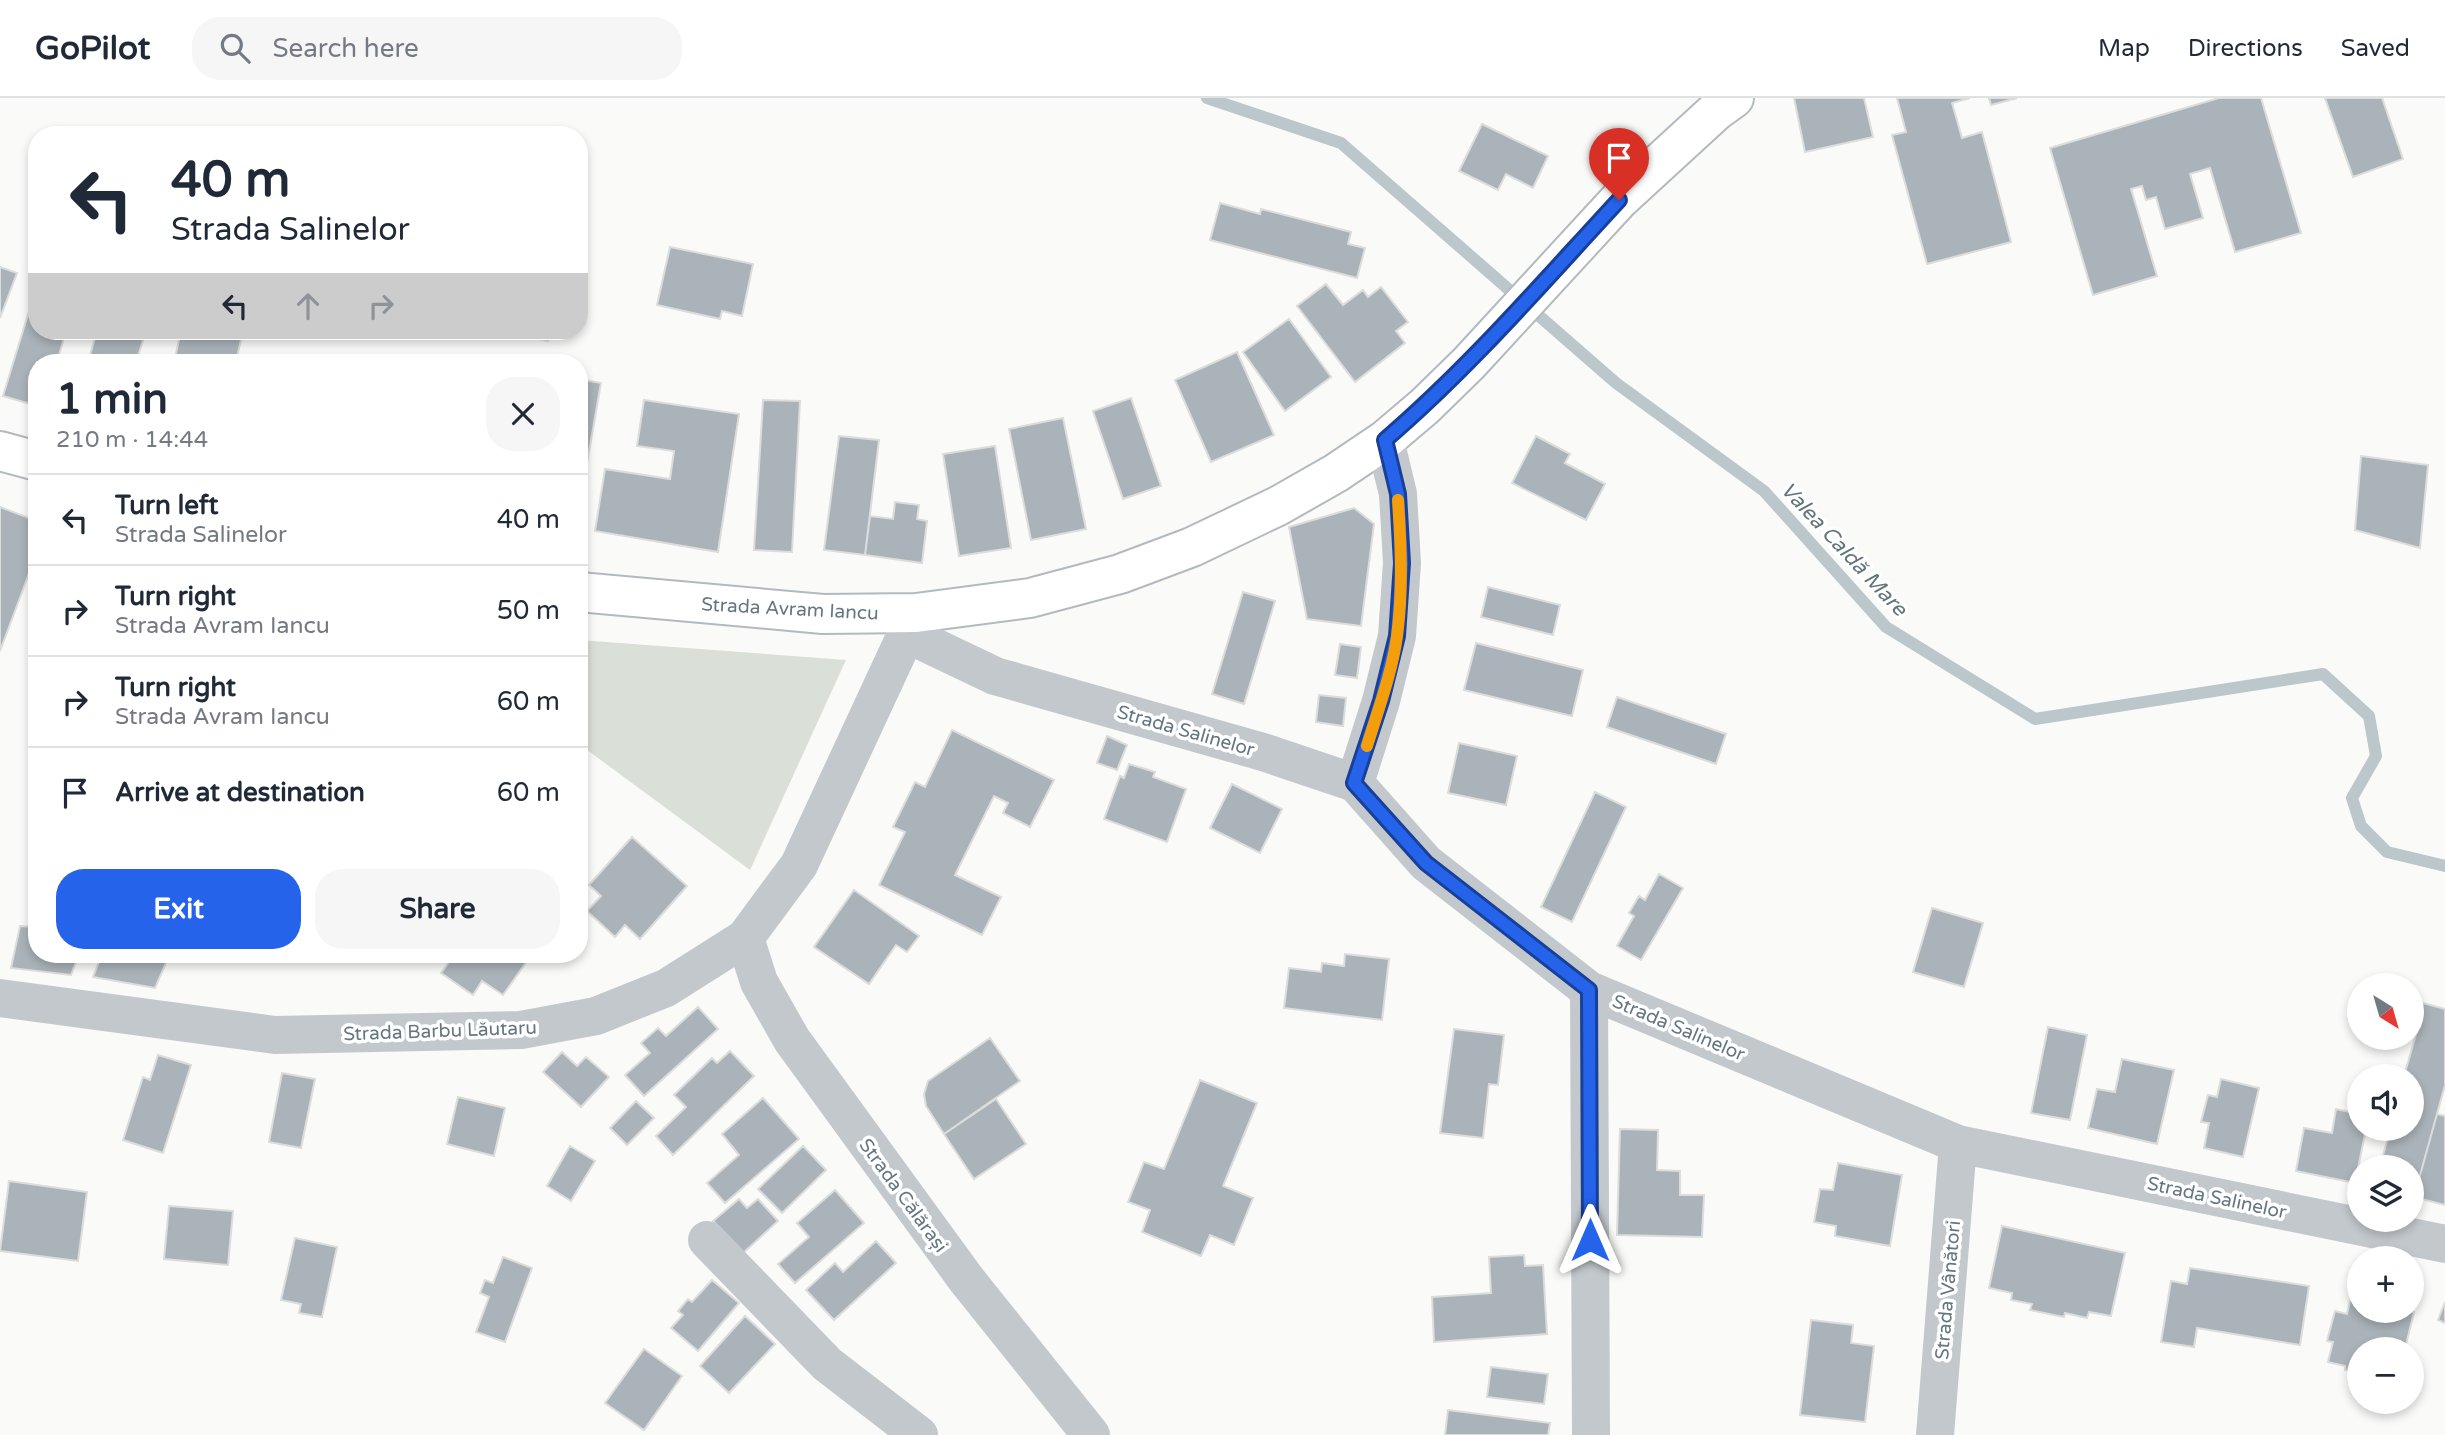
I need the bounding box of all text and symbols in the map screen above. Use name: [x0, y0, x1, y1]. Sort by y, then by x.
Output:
search box: [192, 17, 682, 80]
text: GoPilot: [35, 29, 150, 68]
icon: search: [216, 29, 254, 67]
text: Search here: [272, 33, 419, 64]
text: Map: [2098, 34, 2150, 63]
text: Directions: [2188, 34, 2303, 63]
text: Saved: [2341, 34, 2410, 63]
pin: [1589, 128, 1649, 200]
icon: arrive: [1600, 139, 1638, 177]
text: 40 m: [171, 151, 290, 210]
icon: left: [56, 154, 147, 245]
text: Strada Salinelor: [171, 211, 410, 249]
icon: left: [216, 287, 254, 325]
icon: ahead: [289, 287, 327, 325]
icon: right: [362, 287, 400, 325]
text: 1 min: [56, 374, 168, 425]
button: close: [486, 377, 560, 451]
text: 210 m · 14:44: [56, 426, 208, 454]
water label: Valea Caldă Mare: [1775, 477, 1913, 622]
text: Turn left: [115, 490, 218, 521]
icon: left: [56, 501, 94, 539]
text: 40 m: [497, 504, 560, 535]
text: Strada Salinelor: [115, 521, 287, 549]
text: Turn right: [115, 581, 236, 612]
icon: right: [56, 592, 94, 630]
street label: Strada Avram Iancu: [701, 593, 879, 625]
text: 50 m: [497, 595, 560, 626]
text: Strada Avram Iancu: [115, 612, 330, 640]
text: Turn right: [115, 672, 236, 703]
icon: right: [56, 683, 94, 721]
text: 60 m: [497, 686, 560, 717]
street label: Strada Salinelor: [1115, 701, 1258, 761]
text: Strada Avram Iancu: [115, 703, 330, 731]
icon: arrive: [56, 774, 94, 812]
text: Arrive at destination: [115, 777, 365, 808]
text: 60 m: [497, 777, 560, 808]
button: Exit: [56, 869, 301, 949]
button: Share: [315, 869, 560, 949]
north arrow: [2347, 973, 2424, 1050]
map controls: [2347, 973, 2424, 1414]
street label: Strada Salinelor: [1609, 990, 1749, 1066]
street label: Strada Barbu Lăutaru: [343, 1017, 537, 1045]
button: sound: [2347, 1064, 2424, 1141]
street label: Strada Călărași: [855, 1134, 952, 1257]
button: layers: [2347, 1155, 2424, 1232]
street label: Strada Salinelor: [2145, 1172, 2289, 1224]
position arrow: [1553, 1203, 1627, 1277]
street label: Strada Vânători: [1931, 1220, 1965, 1361]
button: +: [2347, 1246, 2424, 1323]
button: −: [2347, 1337, 2424, 1414]

